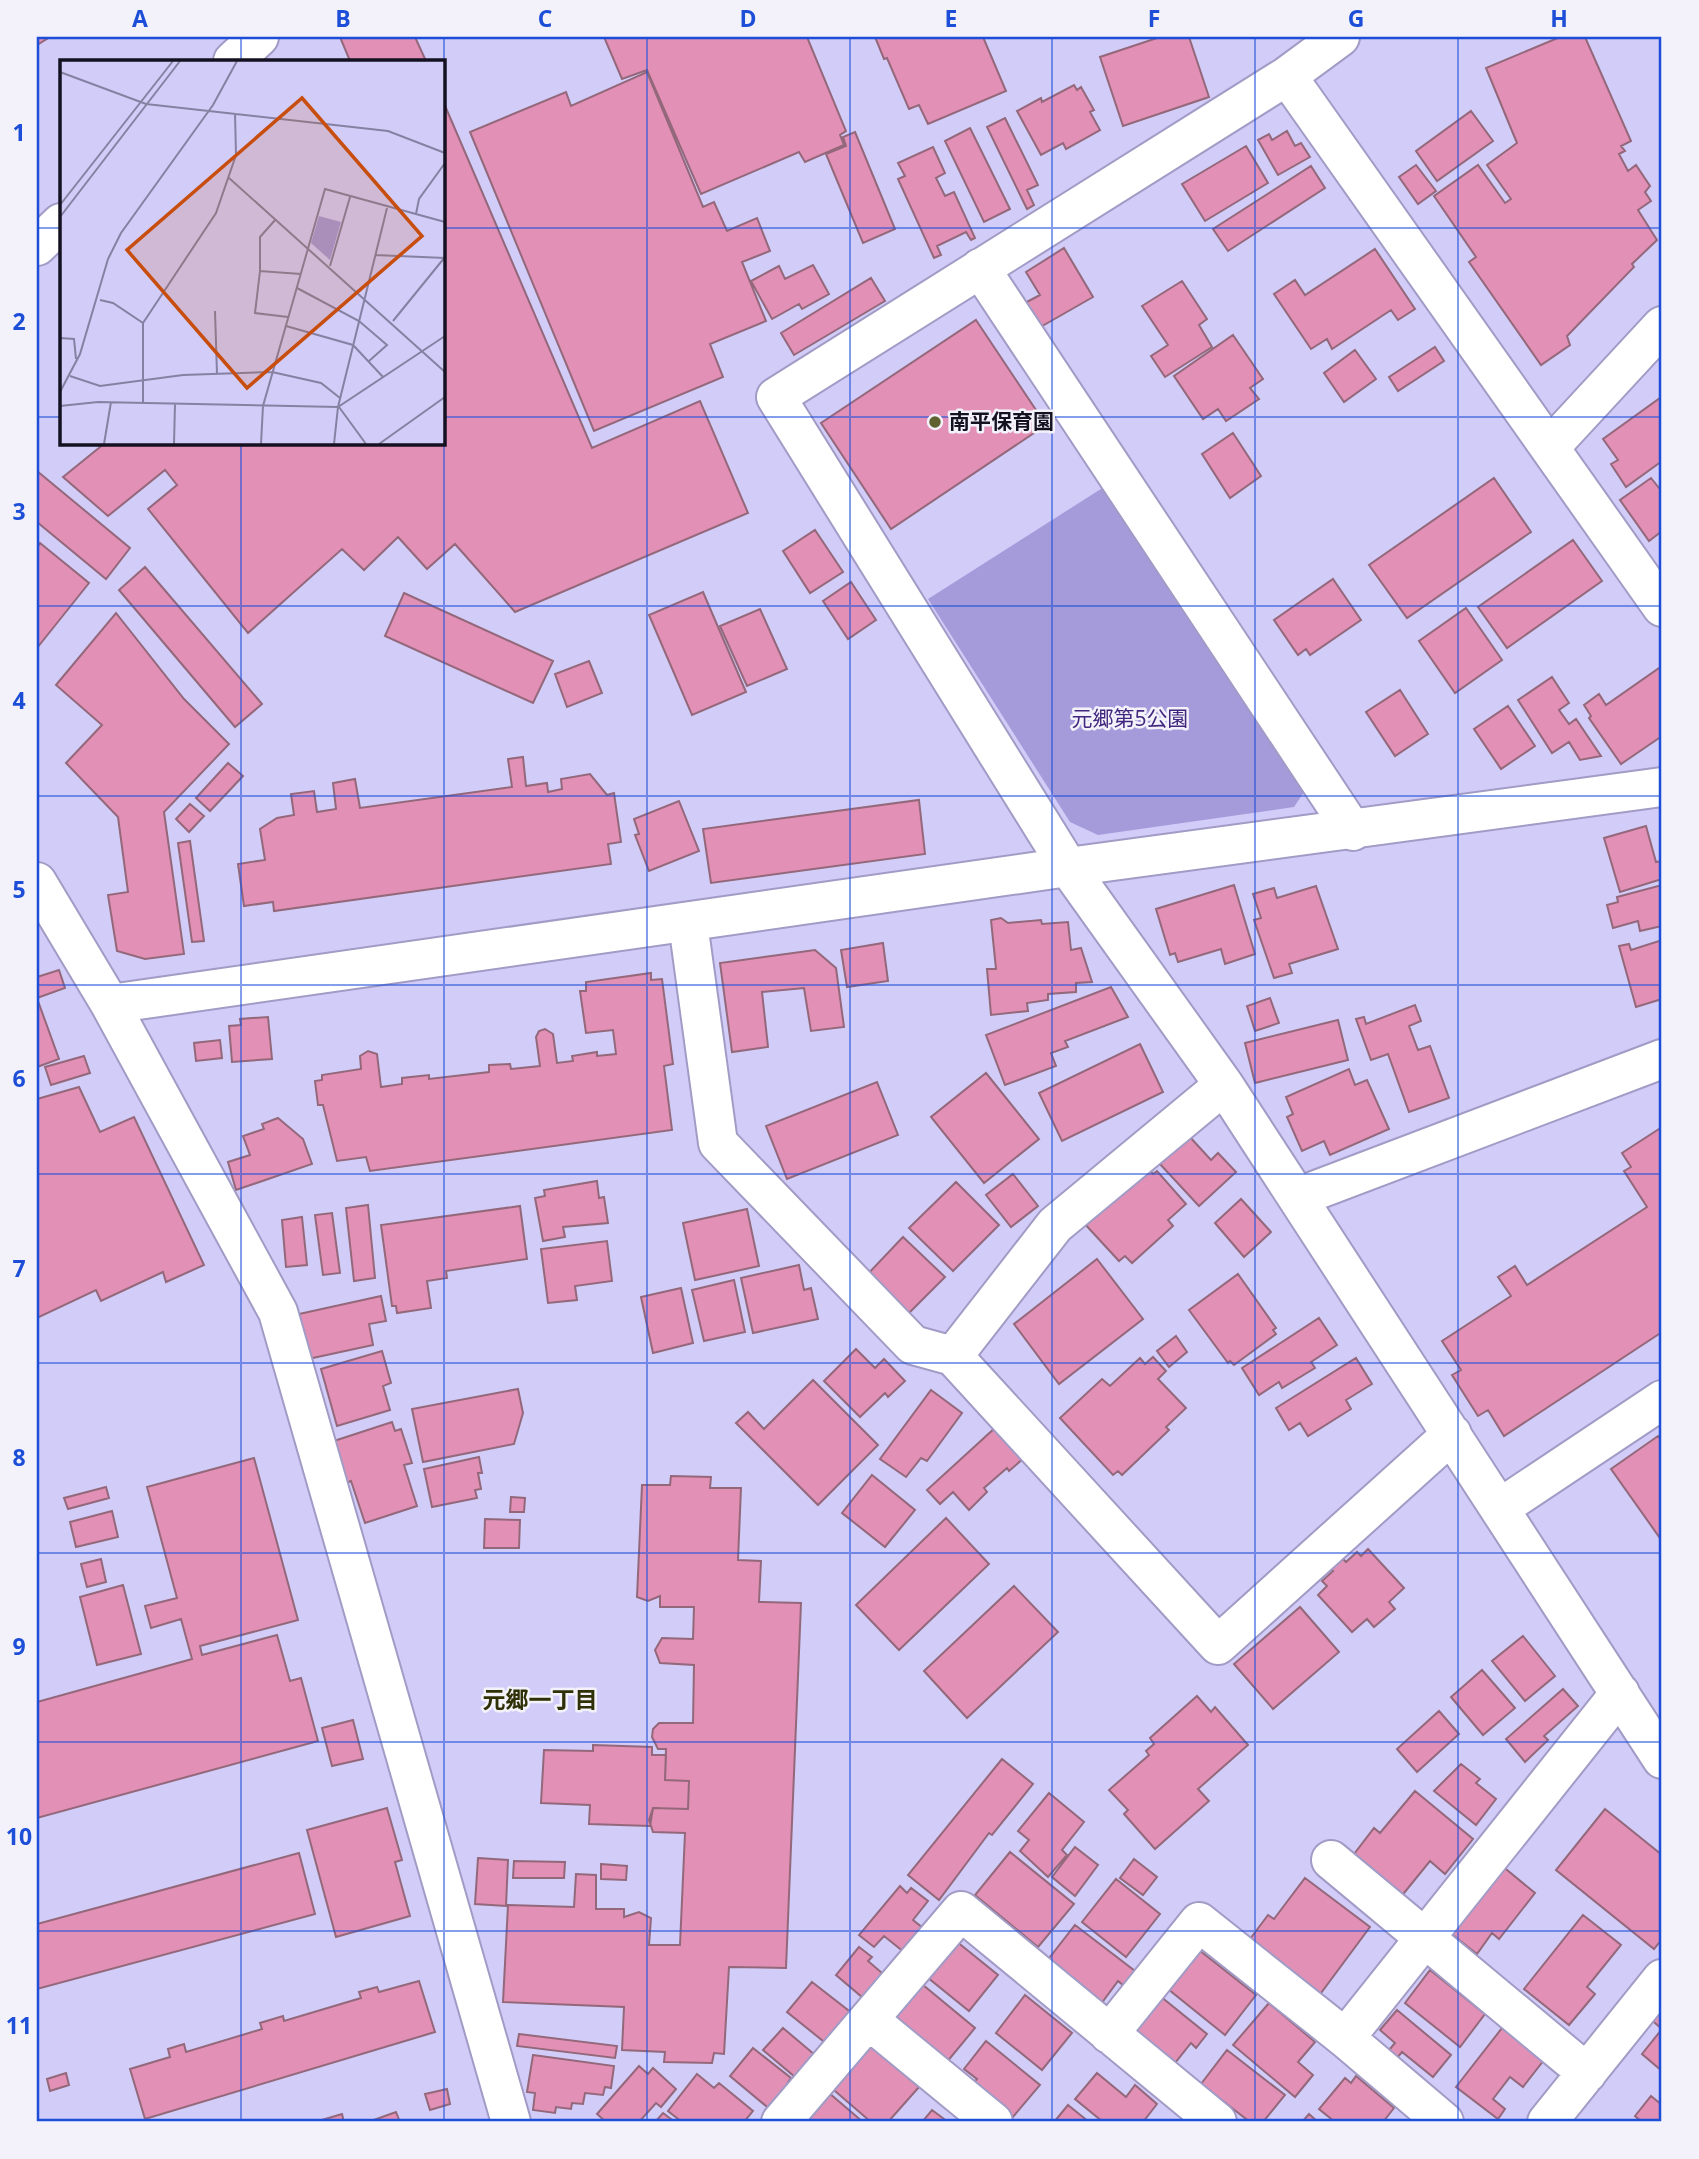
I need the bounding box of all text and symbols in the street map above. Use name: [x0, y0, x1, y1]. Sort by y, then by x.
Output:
text: A: [132, 2, 148, 34]
text: B: [335, 2, 351, 34]
text: C: [538, 2, 552, 34]
text: D: [739, 2, 757, 34]
text: E: [945, 2, 957, 34]
text: F: [1148, 2, 1160, 34]
text: G: [1348, 2, 1364, 34]
text: H: [1550, 2, 1568, 34]
inset map: [60, 60, 444, 444]
text: 1: [12, 116, 26, 148]
text: 2: [12, 305, 26, 337]
place label: 南平保育園: [949, 407, 1054, 435]
marker: 南平保育園: [927, 414, 943, 430]
text: 3: [12, 495, 26, 527]
text: 4: [12, 684, 26, 716]
park label: 元郷第5公園: [1071, 704, 1189, 732]
text: 5: [12, 873, 26, 905]
text: 6: [12, 1062, 26, 1094]
text: 7: [12, 1252, 26, 1284]
text: 8: [12, 1441, 26, 1473]
text: 9: [12, 1630, 26, 1662]
district label: 元郷一丁目: [483, 1683, 598, 1715]
text: 10: [6, 1820, 32, 1852]
text: 11: [6, 2009, 32, 2041]

